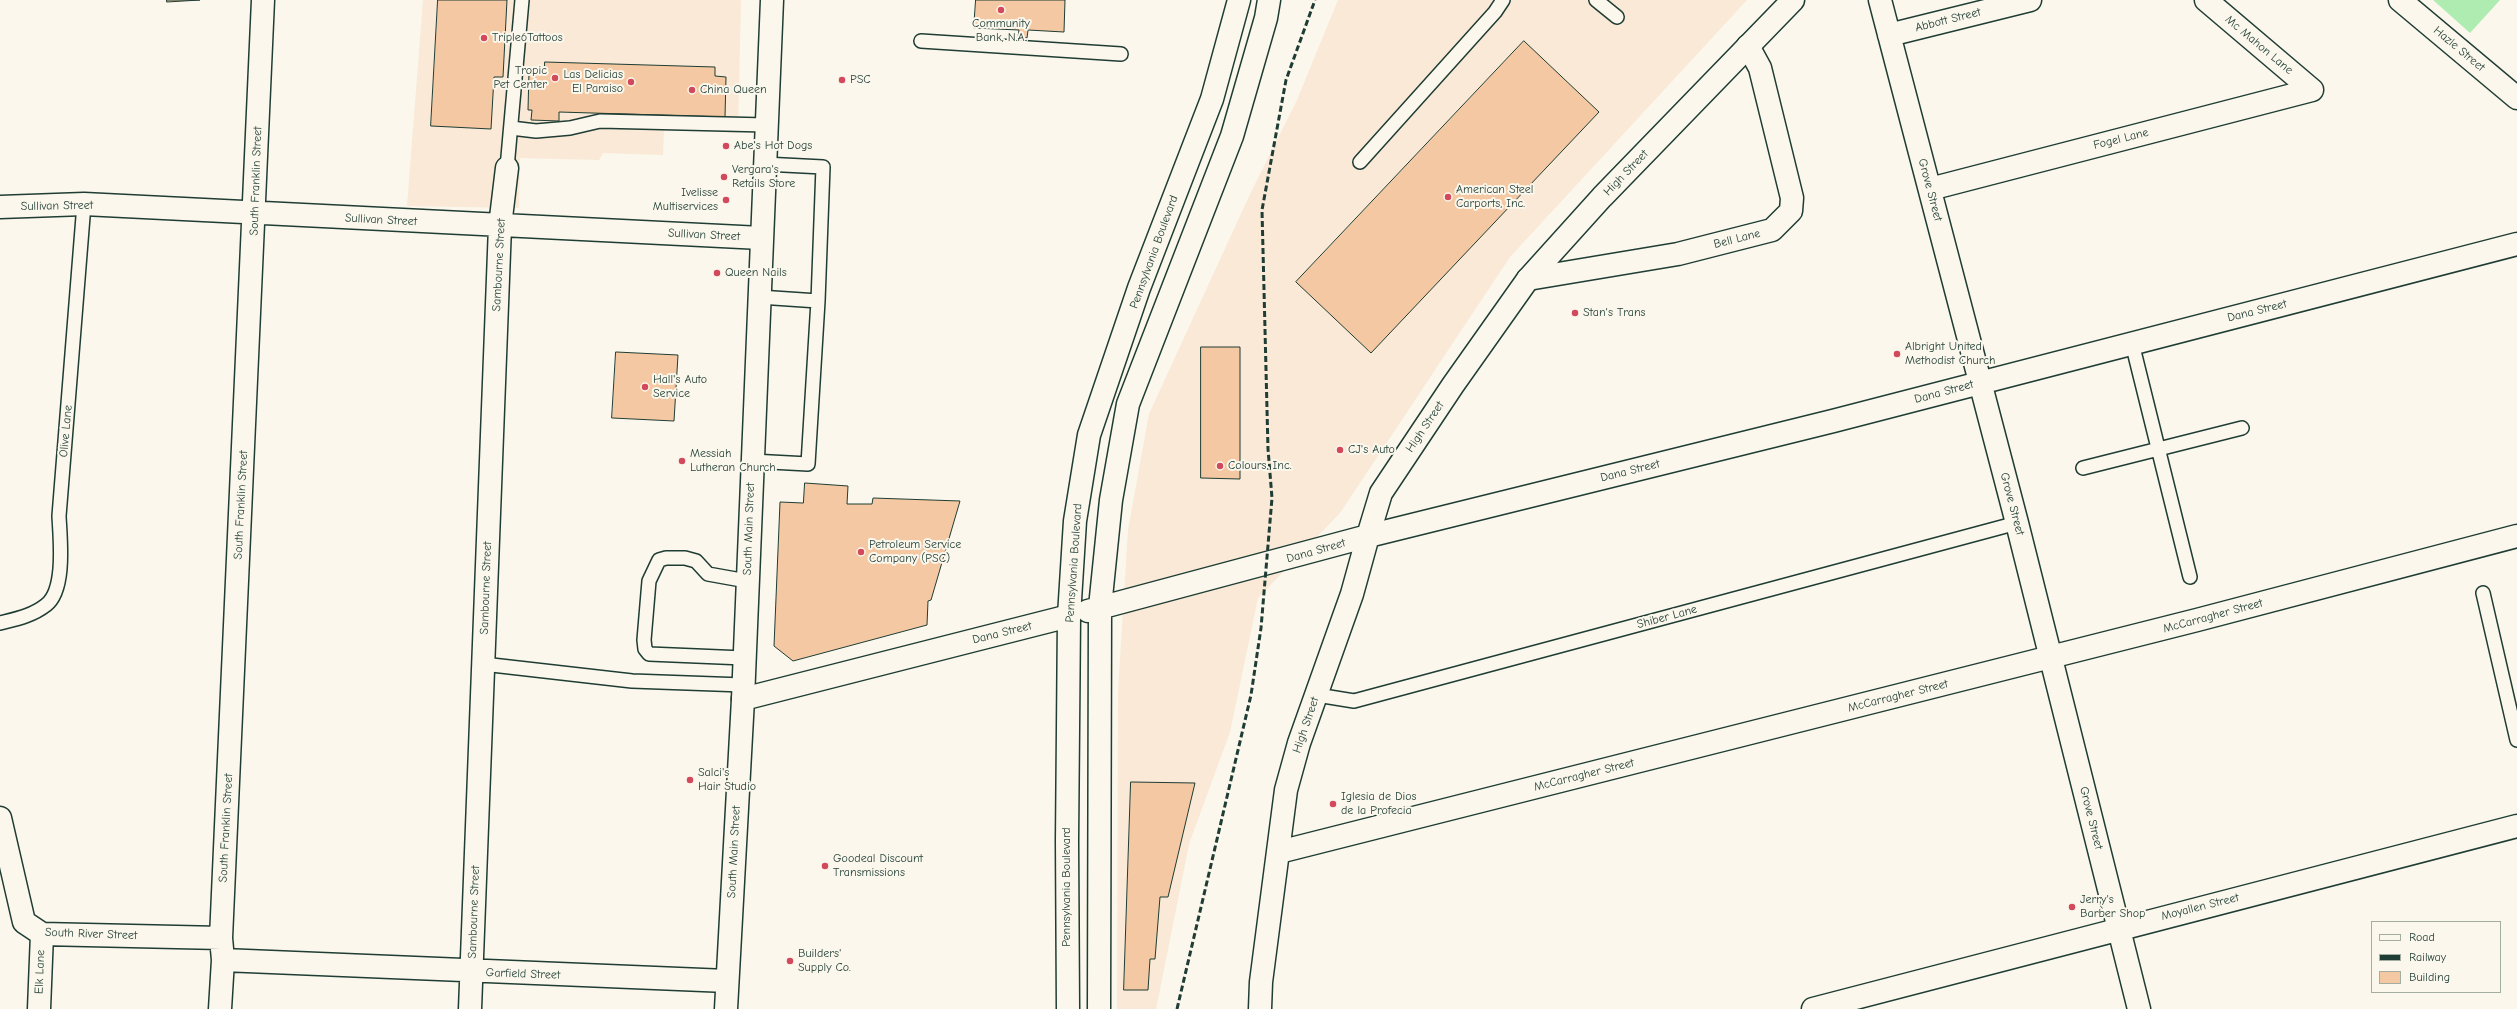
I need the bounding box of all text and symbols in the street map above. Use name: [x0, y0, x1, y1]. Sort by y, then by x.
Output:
marker: Community Bank, N.A.: [996, 5, 1006, 15]
street label: Abbott Street: [1914, 5, 1982, 35]
street label: Mc Mahon Lane: [2222, 12, 2296, 78]
place label: Community Bank, N.A.: [972, 17, 1030, 45]
street label: Hazle Street: [2430, 23, 2488, 75]
place label: Triple6Tattoos: [492, 31, 563, 45]
marker: Triple6Tattoos: [479, 33, 489, 43]
place label: Tropic Pet Center: [493, 64, 547, 92]
place label: Las Delicias El Paraiso: [563, 68, 623, 96]
marker: Tropic Pet Center: [550, 73, 560, 83]
place label: PSC: [850, 73, 871, 87]
marker: PSC: [837, 75, 847, 85]
marker: Las Delicias El Paraiso: [626, 77, 636, 87]
place label: China Queen: [700, 83, 767, 97]
marker: China Queen: [687, 85, 697, 95]
street label: Fogel Lane: [2092, 125, 2150, 153]
street label: South Franklin Street: [247, 126, 265, 236]
place label: Abe's Hot Dogs: [734, 139, 812, 153]
marker: Abe's Hot Dogs: [721, 141, 731, 151]
street label: High Street: [1601, 147, 1651, 199]
street label: Grove Street: [1915, 157, 1945, 223]
place label: Vergara's Retails Store: [732, 163, 795, 191]
marker: Vergara's Retails Store: [719, 172, 729, 182]
place label: American Steel Carports, Inc.: [1456, 183, 1533, 211]
place label: Ivelisse Multiservices: [653, 186, 718, 214]
marker: American Steel Carports, Inc.: [1443, 192, 1453, 202]
street label: Pennsylvania Boulevard: [1127, 193, 1181, 311]
marker: Ivelisse Multiservices: [721, 195, 731, 205]
street label: Sullivan Street: [21, 198, 93, 214]
street label: Sullivan Street: [344, 211, 418, 229]
street label: Sambourne Street: [489, 218, 509, 312]
street label: Sullivan Street: [667, 226, 741, 244]
street label: Bell Lane: [1712, 226, 1762, 252]
place label: Queen Nails: [725, 266, 787, 280]
marker: Queen Nails: [712, 268, 722, 278]
street label: Dana Street: [2226, 297, 2288, 325]
place label: Stan's Trans: [1583, 306, 1646, 320]
marker: Stan's Trans: [1570, 308, 1580, 318]
place label: Albright United Methodist Church: [1905, 340, 1995, 368]
marker: Albright United Methodist Church: [1892, 349, 1902, 359]
place label: Hall's Auto Service: [653, 373, 707, 401]
street label: Dana Street: [1913, 377, 1975, 407]
marker: Hall's Auto Service: [640, 382, 650, 392]
street label: High Street: [1403, 399, 1447, 455]
street label: Olive Lane: [57, 404, 75, 458]
place label: CJ's Auto: [1348, 443, 1395, 457]
marker: CJ's Auto: [1335, 445, 1345, 455]
place label: Messiah Lutheran Church: [690, 447, 776, 475]
street label: South Franklin Street: [231, 450, 251, 560]
marker: Messiah Lutheran Church: [677, 456, 687, 466]
street label: Dana Street: [1599, 457, 1661, 485]
place label: Colours, Inc.: [1228, 459, 1292, 473]
marker: Colours, Inc.: [1215, 461, 1225, 471]
street label: Grove Street: [1997, 471, 2027, 537]
street label: South Main Street: [740, 482, 758, 576]
street label: Pennsylvania Boulevard: [1063, 503, 1085, 623]
street label: Dana Street: [1285, 536, 1347, 566]
place label: Petroleum Service Company (PSC): [869, 538, 961, 566]
street label: Sambourne Street: [477, 541, 495, 635]
marker: Petroleum Service Company (PSC): [856, 547, 866, 557]
street label: McCarragher Street: [2162, 596, 2264, 636]
street label: Shiber Lane: [1635, 602, 1699, 632]
street label: Dana Street: [971, 619, 1033, 647]
street label: McCarragher Street: [1847, 677, 1949, 715]
street label: High Street: [1290, 695, 1322, 755]
street label: McCarragher Street: [1533, 756, 1635, 794]
place label: Salci's Hair Studio: [698, 766, 756, 794]
street label: South Franklin Street: [216, 773, 236, 883]
marker: Salci's Hair Studio: [685, 775, 695, 785]
street label: Grove Street: [2076, 785, 2106, 851]
place label: Iglesia de Dios de la Profecia: [1341, 790, 1417, 818]
marker: Iglesia de Dios de la Profecia: [1328, 799, 1338, 809]
street label: South Main Street: [724, 805, 744, 899]
street label: Pennsylvania Boulevard: [1060, 827, 1074, 947]
place label: Goodeal Discount Transmissions: [833, 852, 923, 880]
marker: Goodeal Discount Transmissions: [820, 861, 830, 871]
street label: Sambourne Street: [465, 865, 483, 959]
street label: Moyallen Street: [2160, 890, 2240, 924]
place label: Jerry's Barber Shop: [2080, 893, 2145, 921]
marker: Jerry's Barber Shop: [2067, 902, 2077, 912]
legend: [2371, 921, 2501, 993]
street label: South River Street: [45, 925, 137, 943]
text: Road: [2409, 930, 2435, 944]
place label: Builders' Supply Co.: [798, 947, 851, 975]
street label: Elk Lane: [32, 950, 48, 994]
text: Railway: [2409, 950, 2446, 964]
marker: Builders' Supply Co.: [785, 956, 795, 966]
street label: Garfield Street: [485, 966, 561, 982]
text: Building: [2409, 970, 2450, 984]

